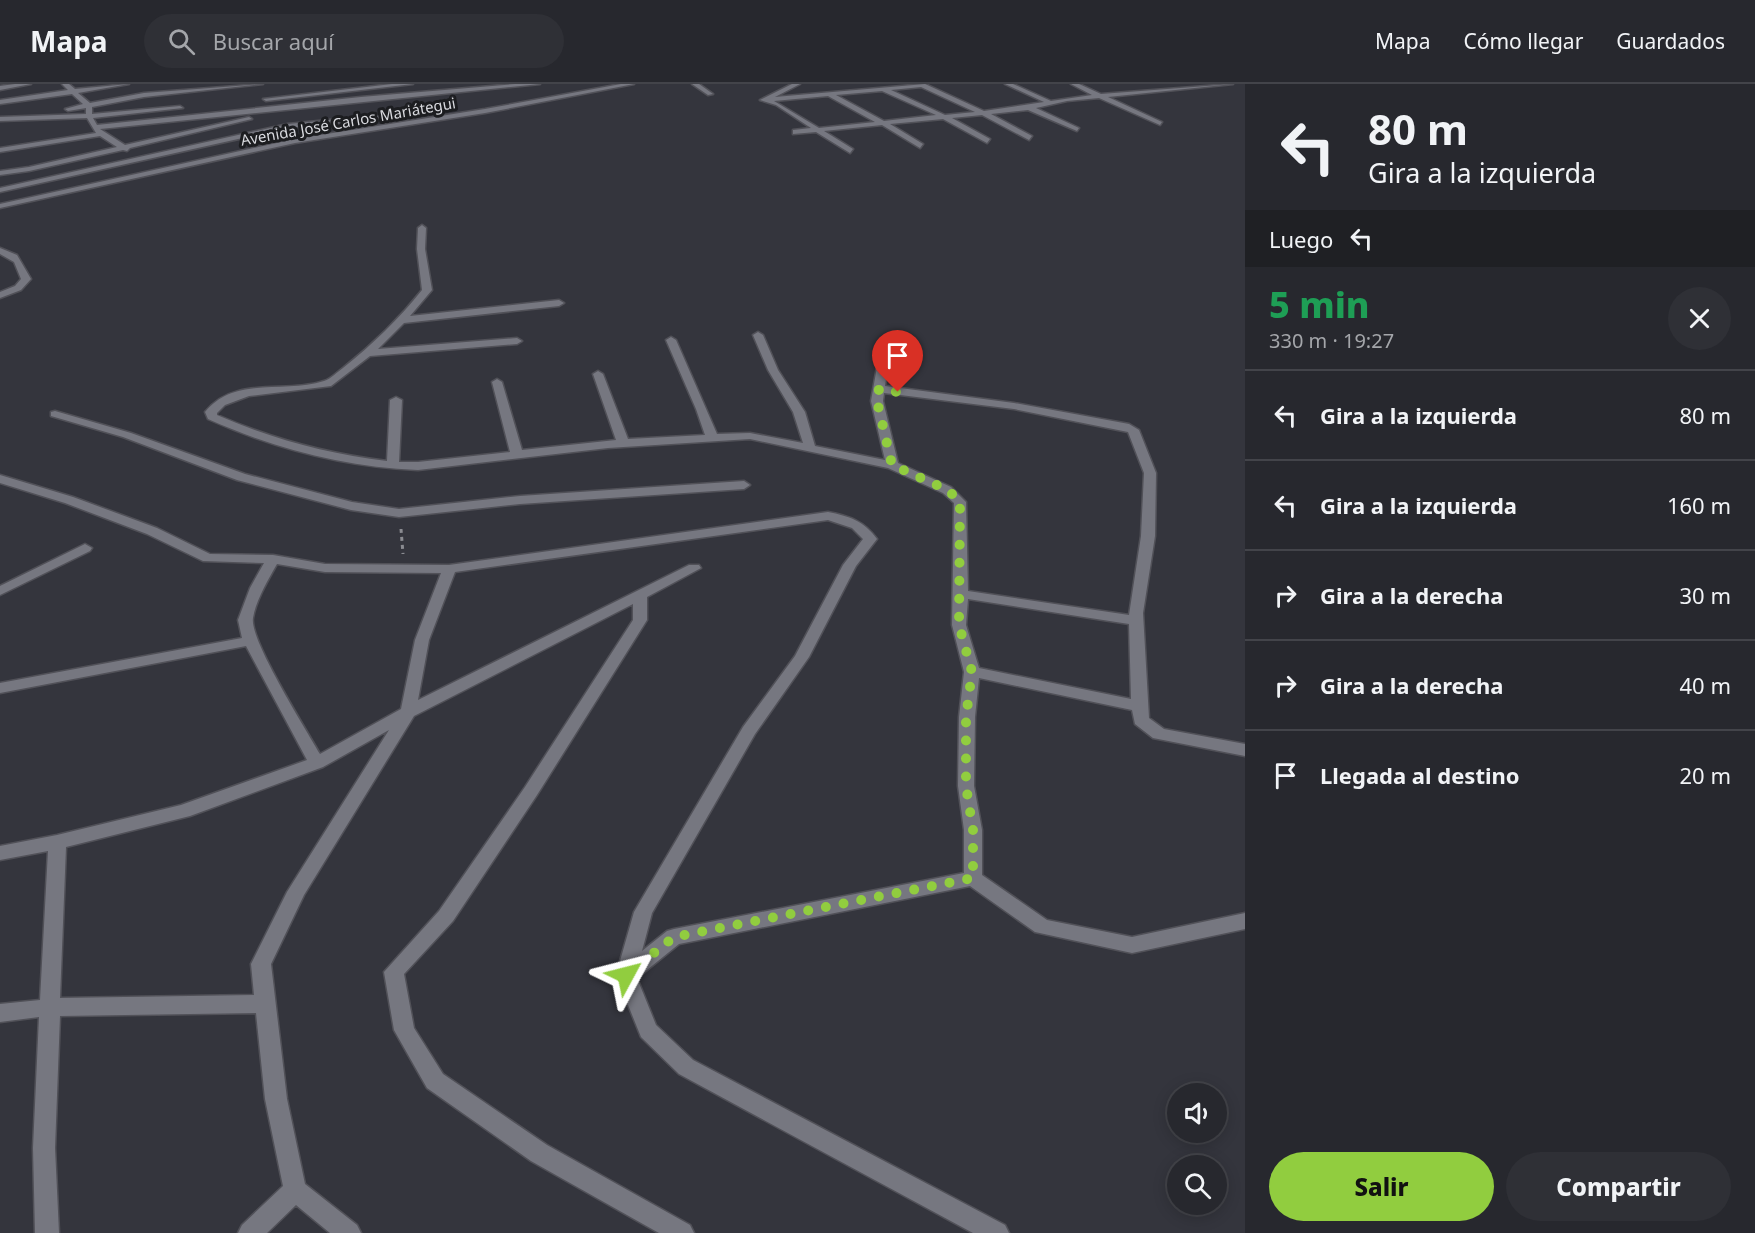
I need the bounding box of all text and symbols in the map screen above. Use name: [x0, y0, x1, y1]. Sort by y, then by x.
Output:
search box: [144, 14, 564, 68]
text: Mapa: [30, 22, 108, 60]
icon: search: [165, 25, 198, 58]
text: Buscar aquí: [213, 26, 334, 56]
text: Mapa: [1375, 27, 1430, 55]
text: Cómo llegar: [1463, 27, 1583, 55]
text: Guardados: [1616, 27, 1725, 55]
street label: Avenida José Carlos Mariátegui: [239, 92, 457, 150]
text: 80 m: [1368, 100, 1468, 157]
icon: left: [1269, 108, 1347, 186]
text: Gira a la izquierda: [1368, 154, 1596, 191]
icon: left: [1345, 222, 1378, 255]
text: Luego: [1269, 224, 1333, 254]
text: 5 min: [1269, 280, 1370, 329]
button: close: [1668, 287, 1731, 350]
text: 330 m · 19:27: [1269, 327, 1394, 354]
pin: [872, 330, 923, 392]
icon: arrive: [881, 339, 914, 372]
icon: left: [1269, 399, 1302, 432]
text: Gira a la izquierda: [1320, 400, 1517, 430]
text: 80 m: [1680, 400, 1731, 430]
icon: left: [1269, 489, 1302, 522]
text: Gira a la izquierda: [1320, 490, 1517, 520]
text: 160 m: [1667, 490, 1731, 520]
icon: right: [1269, 579, 1302, 612]
text: Gira a la derecha: [1320, 580, 1504, 610]
text: 30 m: [1680, 580, 1731, 610]
icon: right: [1269, 669, 1302, 702]
text: Gira a la derecha: [1320, 670, 1504, 700]
text: 40 m: [1680, 670, 1731, 700]
icon: arrive: [1269, 759, 1302, 792]
text: Llegada al destino: [1320, 760, 1520, 790]
text: 20 m: [1680, 760, 1731, 790]
position arrow: [594, 943, 658, 1007]
map controls: [1167, 1083, 1227, 1215]
button: sound: [1167, 1083, 1227, 1143]
button: Salir: [1269, 1152, 1494, 1221]
button: Compartir: [1506, 1152, 1731, 1221]
button: search: [1167, 1155, 1227, 1215]

